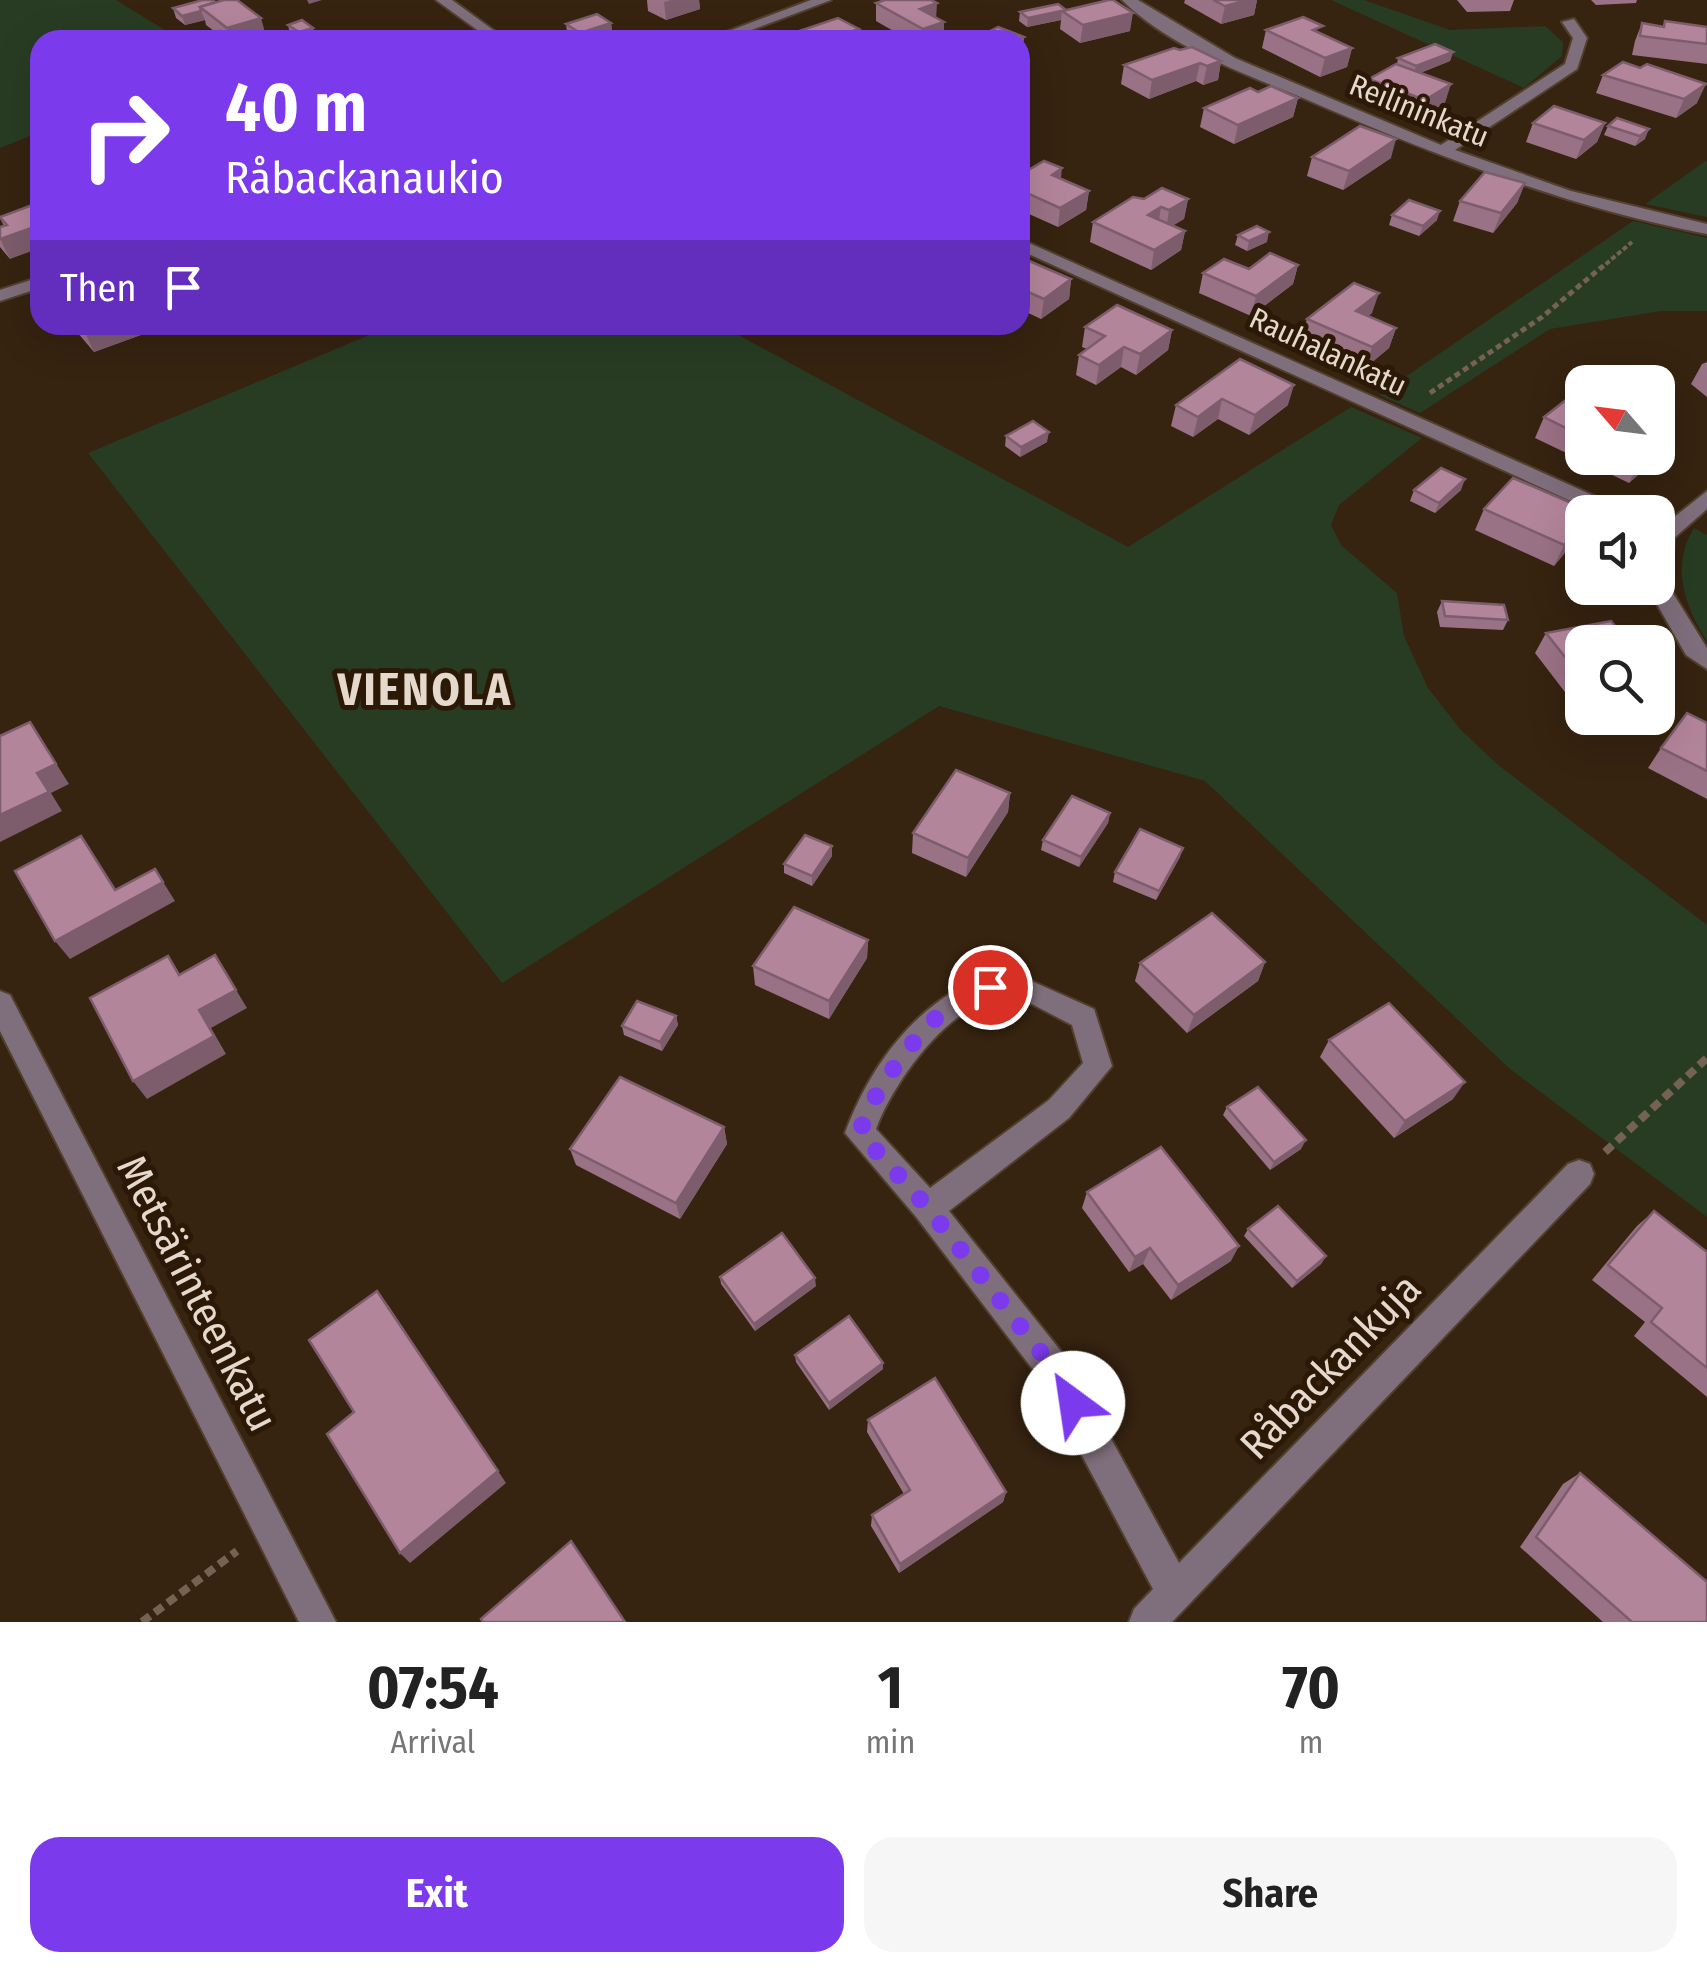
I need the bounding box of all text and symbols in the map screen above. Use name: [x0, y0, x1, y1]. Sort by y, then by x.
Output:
text: 40 m: [225, 66, 367, 150]
street label: Reilininkatu: [1344, 67, 1494, 155]
icon: right: [60, 70, 190, 200]
text: Råbackanaukio: [225, 151, 504, 205]
icon: arrive: [156, 260, 211, 315]
text: Then: [60, 265, 136, 311]
street label: Rauhalankatu: [1244, 300, 1412, 404]
north arrow: [1565, 365, 1675, 475]
map controls: [1565, 365, 1675, 735]
button: sound: [1565, 495, 1675, 605]
button: search: [1565, 625, 1675, 735]
district label: VIENOLA: [336, 663, 513, 717]
pin: [948, 945, 1033, 1030]
icon: arrive: [963, 960, 1018, 1015]
street label: Metsärinteenkatu: [106, 1148, 288, 1439]
street label: Råbackankuja: [1230, 1264, 1431, 1470]
position arrow: [1021, 1351, 1125, 1455]
text: 07:54: [367, 1652, 499, 1724]
text: 1: [878, 1652, 903, 1724]
text: 70: [1282, 1652, 1340, 1724]
text: Arrival: [390, 1723, 475, 1761]
text: min: [866, 1723, 915, 1761]
text: m: [1299, 1723, 1323, 1761]
button: Exit: [30, 1837, 844, 1952]
button: Share: [864, 1837, 1677, 1952]

